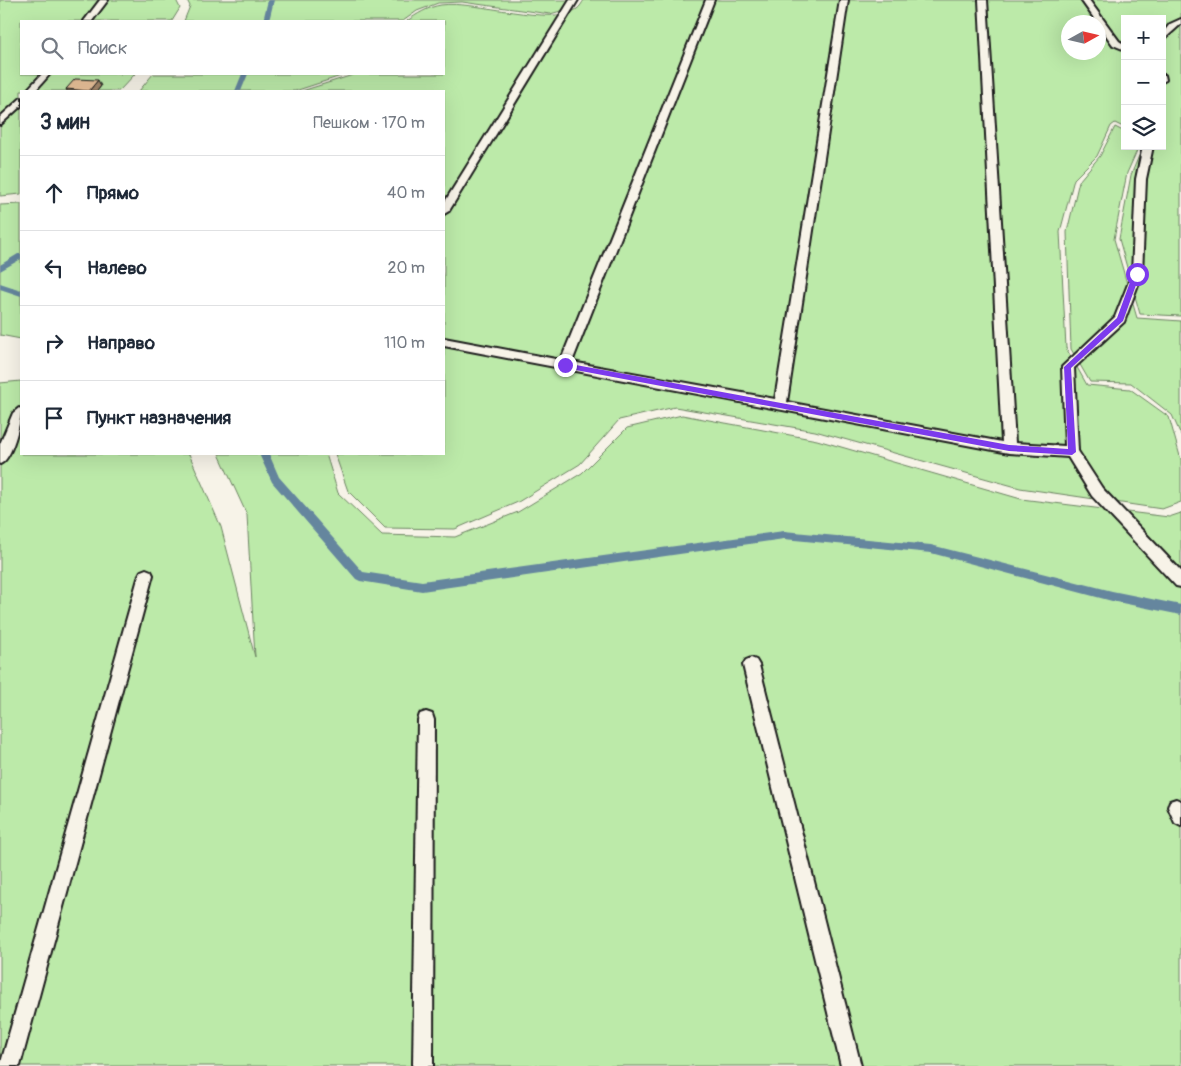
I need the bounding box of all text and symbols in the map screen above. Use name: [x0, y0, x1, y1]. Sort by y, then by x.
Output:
north arrow: [1061, 15, 1106, 60]
map controls: [1121, 15, 1166, 150]
button: +: [1121, 15, 1166, 60]
search box: [20, 20, 445, 75]
icon: search: [38, 34, 66, 62]
text: Поиск: [78, 36, 128, 60]
button: −: [1121, 60, 1166, 105]
button: layers: [1121, 105, 1166, 150]
text: 3 мин: [40, 109, 90, 136]
text: Пешком · 170 m: [313, 113, 425, 133]
icon: ahead: [40, 179, 68, 207]
text: Прямо: [87, 181, 139, 205]
text: 40 m: [387, 183, 425, 203]
icon: left: [40, 254, 68, 282]
text: Налево: [87, 256, 147, 280]
text: 20 m: [387, 258, 425, 278]
route start: [1126, 263, 1149, 286]
icon: right: [40, 329, 68, 357]
text: Направо: [87, 331, 155, 355]
text: 110 m: [384, 333, 425, 353]
route end: [554, 354, 577, 377]
icon: arrive: [40, 404, 68, 432]
text: Пункт назначения: [87, 406, 231, 430]

